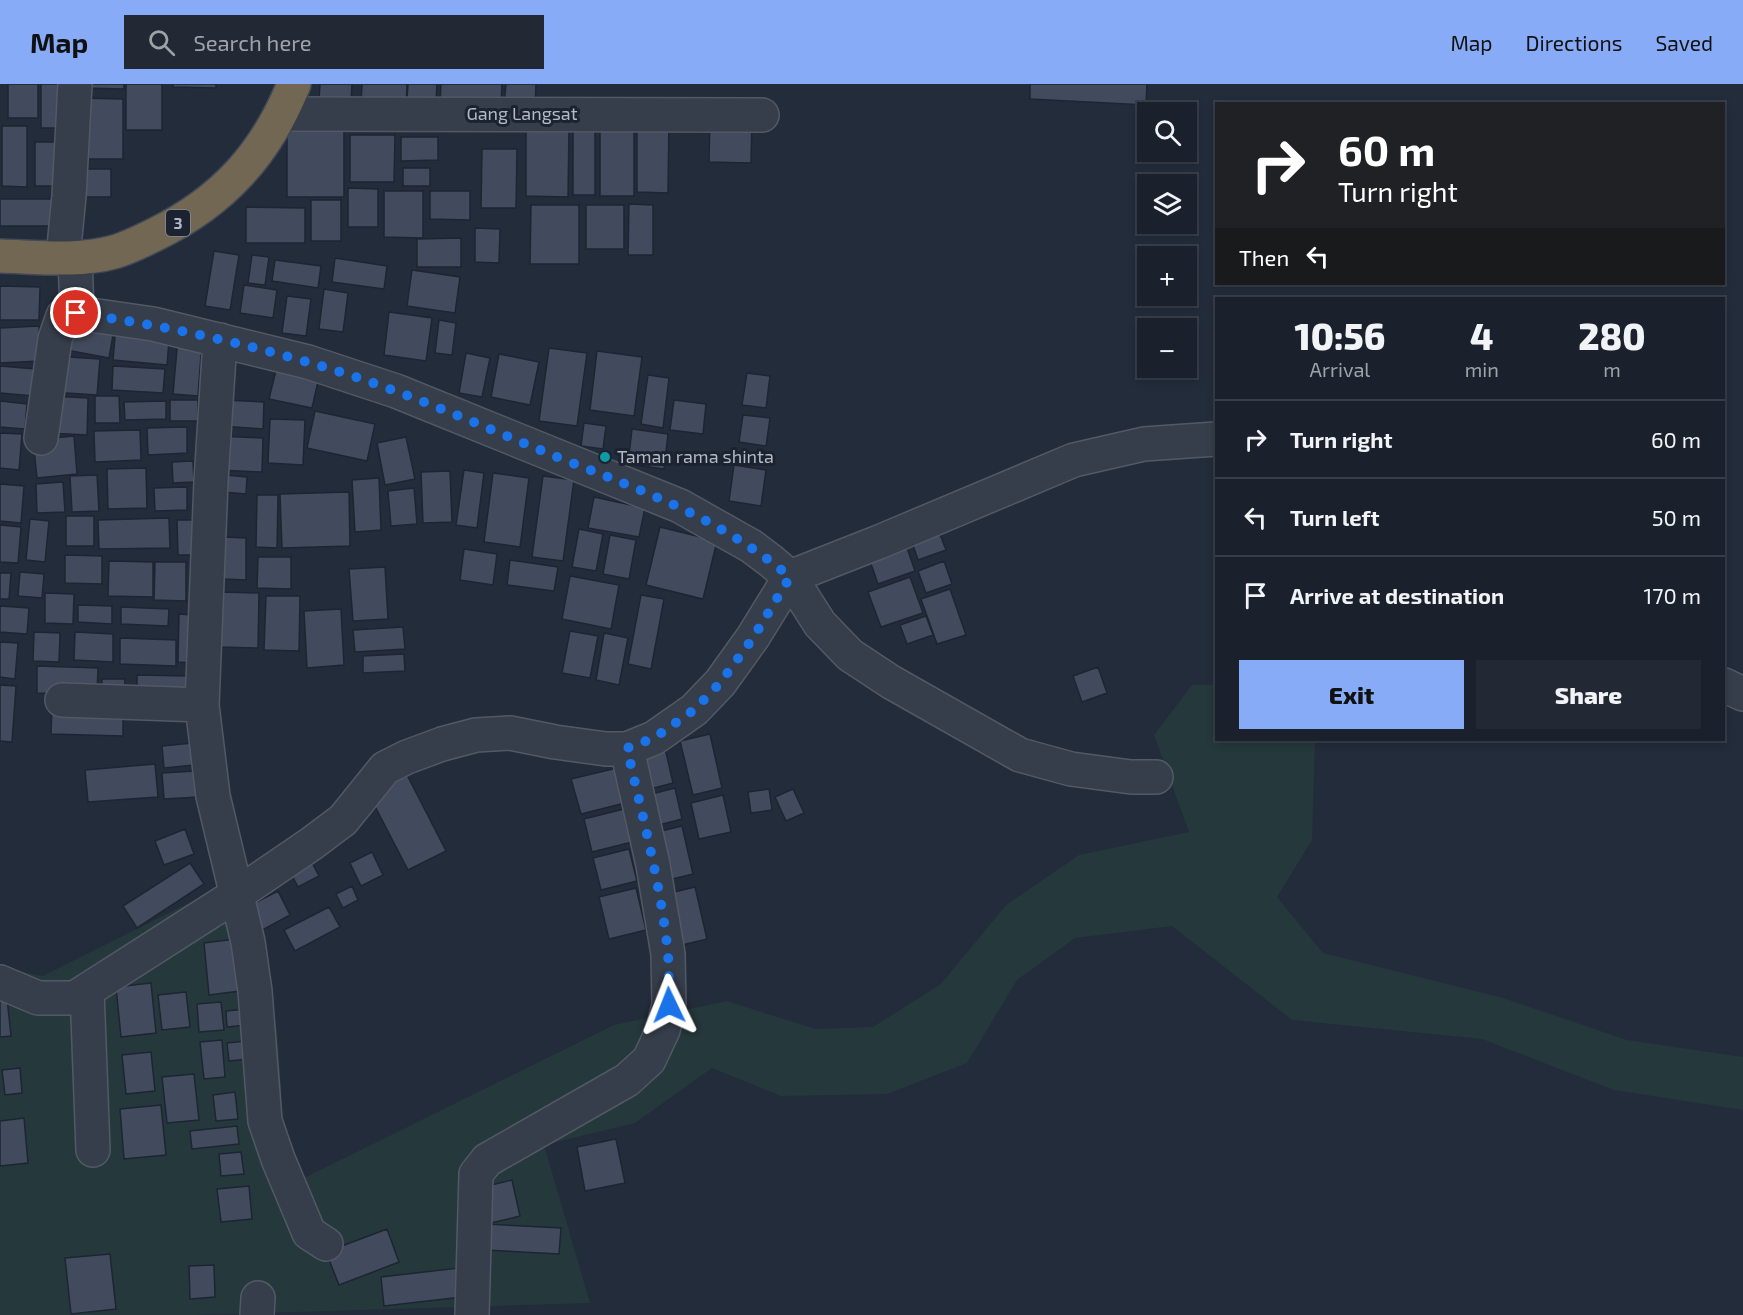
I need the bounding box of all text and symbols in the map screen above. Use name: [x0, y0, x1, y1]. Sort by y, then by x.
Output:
search box: [124, 15, 544, 69]
text: Map: [30, 25, 88, 59]
icon: search: [145, 26, 178, 59]
text: Search here: [193, 29, 312, 55]
text: Map: [1450, 30, 1493, 55]
text: Directions: [1526, 30, 1622, 55]
text: Saved: [1655, 30, 1713, 55]
street label: Gang Langsat: [466, 102, 578, 124]
map controls: [1137, 102, 1197, 378]
button: search: [1137, 102, 1197, 162]
text: 60 m: [1338, 124, 1435, 174]
icon: right: [1239, 126, 1317, 204]
button: layers: [1137, 174, 1197, 234]
text: Turn right: [1338, 175, 1458, 207]
road number: 3: [166, 210, 190, 236]
icon: left: [1301, 240, 1334, 273]
text: Then: [1239, 244, 1289, 270]
button: +: [1137, 246, 1197, 306]
pin: [50, 287, 101, 338]
icon: arrive: [59, 296, 92, 329]
text: 10:56: [1294, 314, 1385, 357]
text: 4: [1470, 314, 1493, 357]
text: 280: [1578, 314, 1646, 357]
button: −: [1137, 318, 1197, 378]
text: Arrival: [1309, 357, 1370, 381]
text: min: [1465, 357, 1499, 381]
text: m: [1603, 357, 1621, 381]
icon: right: [1239, 423, 1272, 456]
text: Turn right: [1290, 426, 1392, 452]
text: 60 m: [1651, 426, 1701, 452]
place label: Taman rama shinta: [617, 445, 774, 467]
marker: Taman rama shinta: [598, 450, 612, 464]
icon: left: [1239, 501, 1272, 534]
text: Turn left: [1290, 504, 1379, 530]
text: 50 m: [1652, 504, 1701, 530]
icon: arrive: [1239, 579, 1272, 612]
text: Arrive at destination: [1290, 582, 1504, 608]
text: 170 m: [1644, 582, 1701, 608]
button: Exit: [1239, 660, 1464, 729]
button: Share: [1476, 660, 1701, 729]
position arrow: [637, 973, 701, 1037]

